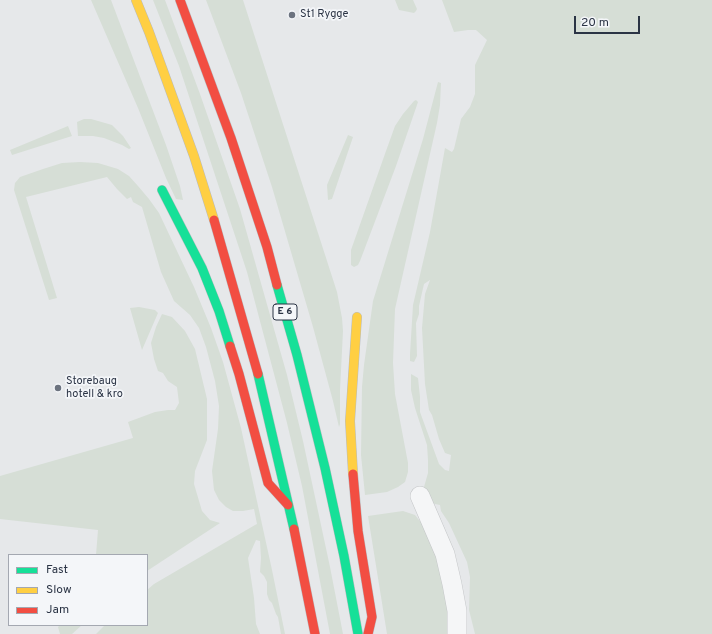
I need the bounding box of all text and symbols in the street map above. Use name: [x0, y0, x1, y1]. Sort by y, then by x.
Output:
place label: St1 Rygge: [300, 8, 348, 22]
scale bar: [576, 8, 642, 34]
marker: St1 Rygge: [287, 10, 297, 20]
text: 20 m: [581, 15, 609, 31]
road number: E 6: [273, 304, 297, 320]
place label: Storebaug hotell & kro: [66, 375, 123, 401]
marker: Storebaug hotell & kro: [53, 383, 63, 393]
legend: [8, 554, 148, 626]
text: Fast: [46, 562, 68, 578]
text: Slow: [46, 582, 72, 598]
text: Jam: [46, 602, 69, 618]

